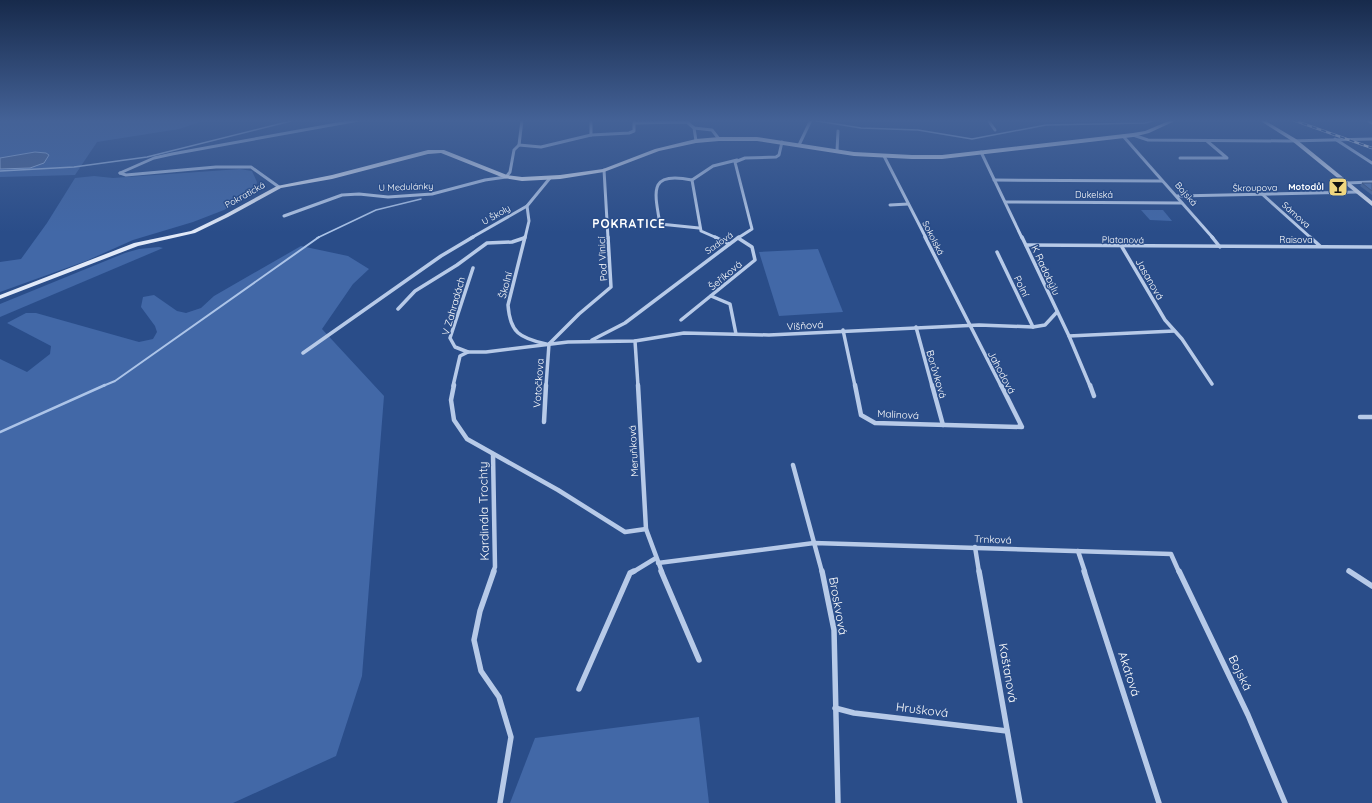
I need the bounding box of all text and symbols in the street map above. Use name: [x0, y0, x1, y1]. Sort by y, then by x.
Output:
bar icon: Motodůl: [1327, 176, 1349, 198]
street label: Pokratická: [223, 179, 267, 210]
street label: Bojská: [1173, 179, 1200, 208]
street label: U Medulánky: [378, 180, 434, 193]
place label: Motodůl: [1288, 181, 1324, 192]
street label: Škroupova: [1233, 182, 1277, 193]
street label: Dukelská: [1075, 189, 1113, 200]
street label: Sámova: [1280, 199, 1313, 230]
street label: U Školy: [480, 202, 512, 227]
district label: POKRATICE: [592, 216, 666, 231]
street label: Sokolská: [920, 219, 947, 257]
street label: Sadová: [703, 229, 735, 256]
street label: Platanová: [1102, 234, 1144, 245]
street label: Raisova: [1279, 234, 1313, 245]
street label: Pod Vinicí: [595, 235, 610, 282]
street label: K Radobýlu: [1028, 243, 1063, 297]
street label: Jasanová: [1133, 256, 1167, 302]
street label: Šeříková: [706, 258, 745, 293]
street label: Školní: [496, 270, 515, 300]
street label: Polní: [1011, 273, 1033, 300]
street label: V Zahradách: [439, 275, 468, 337]
street label: Višňová: [786, 318, 824, 333]
street label: Borůvková: [923, 348, 950, 400]
street label: Jahodová: [985, 348, 1018, 396]
street label: Votočkova: [530, 358, 547, 408]
street label: Malinová: [877, 407, 919, 422]
street label: Meruňková: [626, 425, 641, 477]
street label: Kardinála Trochty: [475, 461, 492, 561]
street label: Trnková: [974, 532, 1012, 547]
street label: Broskvová: [826, 576, 851, 636]
street label: Kaštanová: [996, 642, 1021, 704]
street label: Akátová: [1115, 650, 1144, 698]
street label: Bojská: [1225, 653, 1255, 693]
street label: Hrušková: [895, 699, 949, 720]

